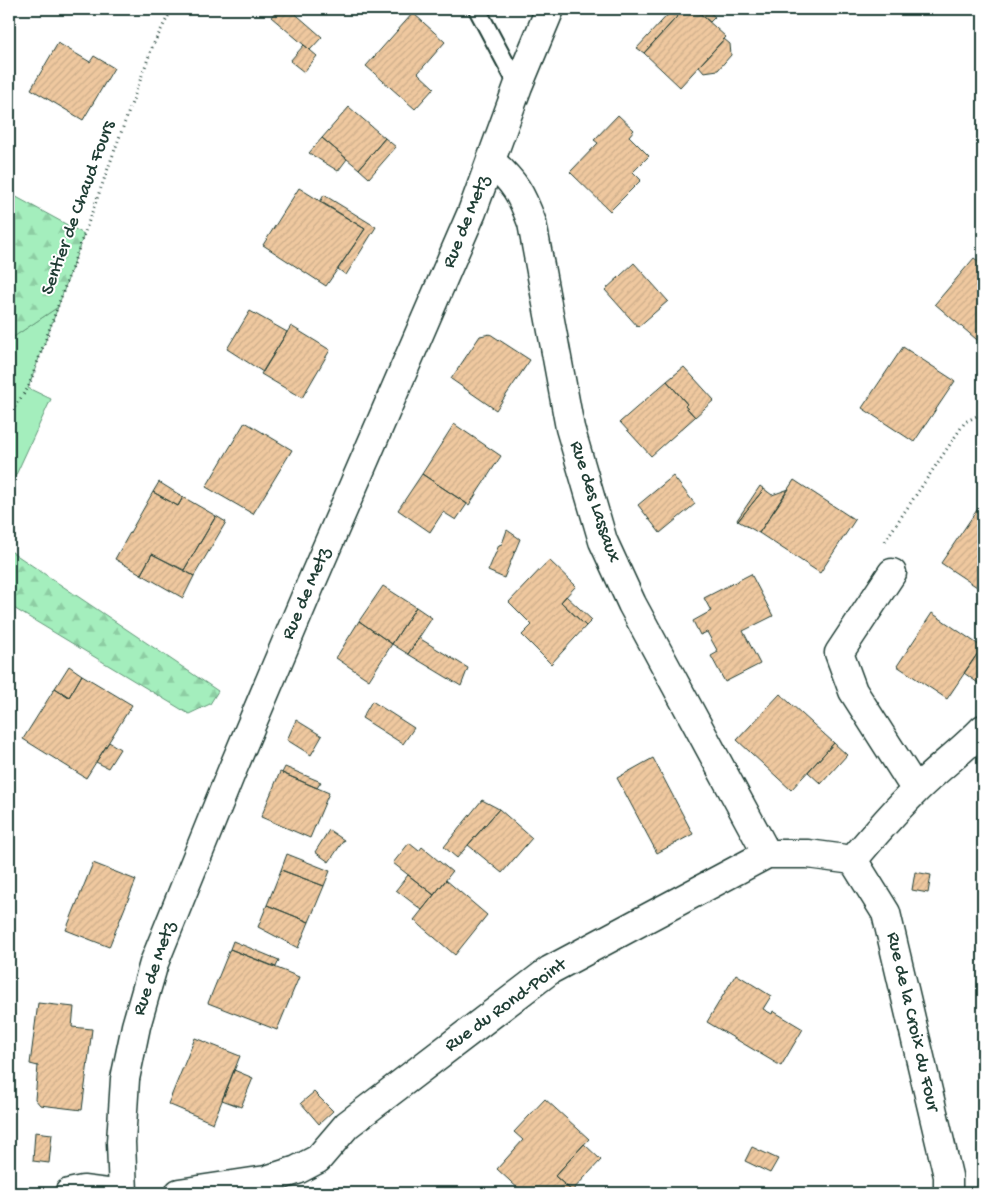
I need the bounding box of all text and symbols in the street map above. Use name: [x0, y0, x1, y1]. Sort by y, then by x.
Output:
street label: Sentier de Chaud Fours: [37, 117, 122, 298]
street label: Rue de Metz: [438, 172, 496, 272]
street label: Rue des Lassaux: [564, 438, 624, 566]
street label: Rue de Metz: [277, 544, 337, 643]
street label: Rue de Metz: [128, 918, 182, 1019]
street label: Rue de la Croix du Four: [880, 930, 944, 1116]
street label: Rue du Rond-Point: [441, 953, 573, 1058]

